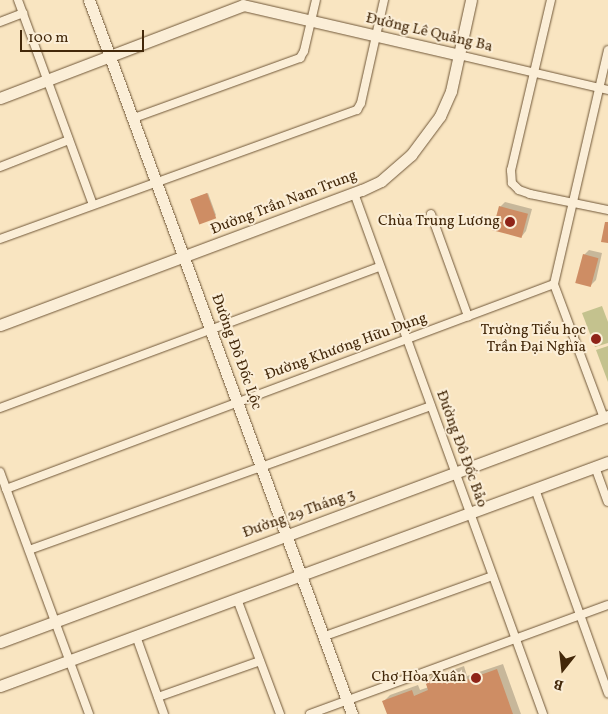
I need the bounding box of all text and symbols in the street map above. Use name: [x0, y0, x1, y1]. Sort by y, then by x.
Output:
street label: Đường Lê Quảng Ba: [364, 10, 494, 56]
scale bar: [22, 20, 146, 52]
text: 100 m: [28, 28, 68, 49]
street label: Đường Trần Nam Trung: [208, 167, 360, 239]
place label: Chùa Trung Lương: [378, 213, 500, 231]
marker: Chùa Trung Lương: [504, 216, 516, 228]
street label: Đường Đô Đốc Lộc: [207, 292, 265, 412]
street label: Đường Khương Hữu Dụng: [262, 309, 430, 385]
place label: Trường Tiểu học Trần Đại Nghĩa: [480, 321, 586, 356]
marker: Trường Tiểu học Trần Đại Nghĩa: [590, 333, 602, 345]
street label: Đường Đô Đốc Bảo: [431, 388, 491, 510]
street label: Đường 29 Tháng 3: [240, 485, 358, 543]
north arrow: [538, 644, 588, 694]
place label: Chợ Hòa Xuân: [372, 669, 466, 687]
marker: Chợ Hòa Xuân: [470, 672, 482, 684]
text: B: [552, 673, 566, 694]

